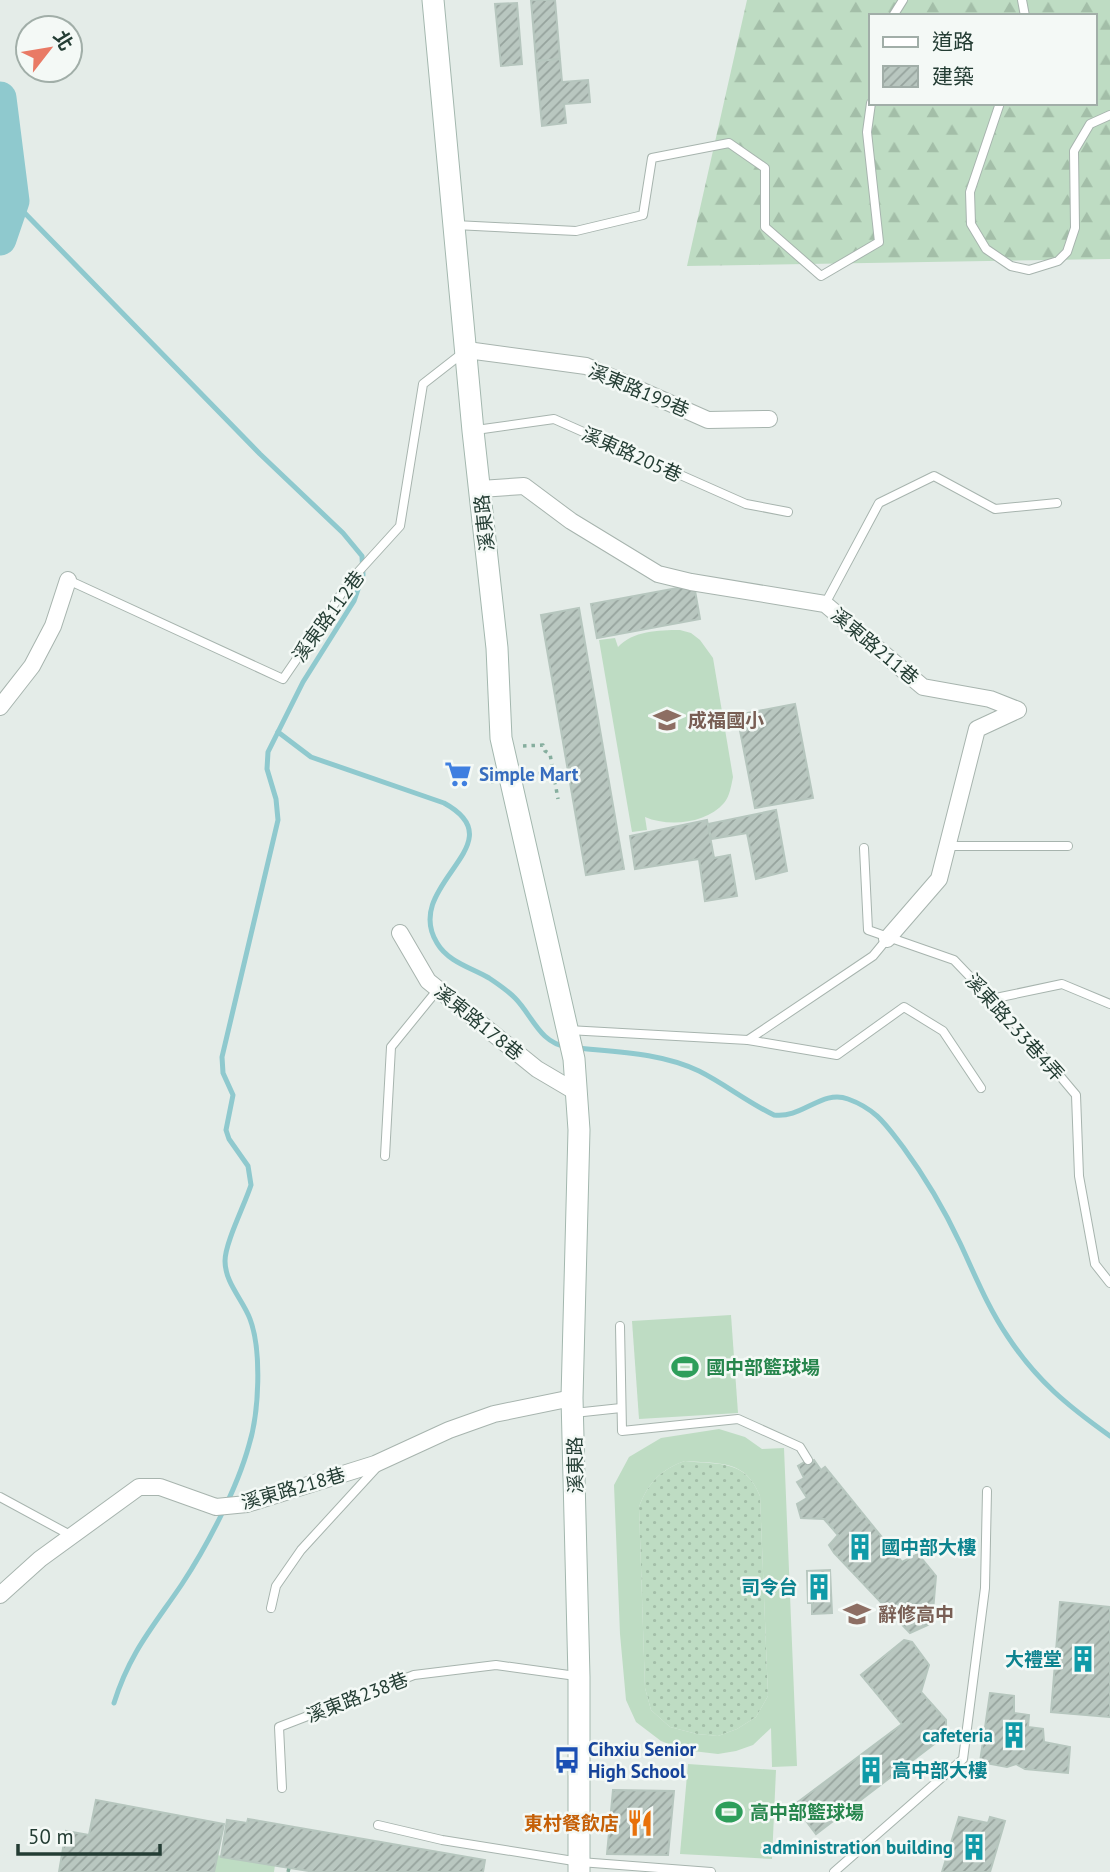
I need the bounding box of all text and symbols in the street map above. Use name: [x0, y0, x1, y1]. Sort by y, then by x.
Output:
north arrow: [14, 14, 84, 84]
legend: [869, 14, 1096, 105]
text: 北: [48, 26, 79, 55]
text: 道路: [932, 28, 974, 55]
text: 建築: [932, 63, 974, 90]
street label: 溪東路199巷: [585, 358, 693, 422]
street label: 溪東路205巷: [578, 421, 686, 487]
street label: 溪東路: [469, 493, 499, 553]
street label: 溪東路112巷: [287, 566, 369, 666]
street label: 溪東路211巷: [826, 602, 924, 690]
school or university icon: 成福國小: [652, 705, 682, 735]
place label: 成福國小: [688, 708, 764, 732]
supermarket icon: Simple Mart: [443, 759, 473, 789]
place label: Simple Mart: [479, 762, 579, 786]
street label: 溪東路233巷4弄: [960, 968, 1070, 1086]
street label: 溪東路178巷: [430, 979, 528, 1065]
sports icon: 國中部籃球場: [670, 1352, 700, 1382]
place label: 國中部籃球場: [706, 1355, 820, 1379]
street label: 溪東路: [563, 1436, 587, 1494]
street label: 溪東路218巷: [238, 1462, 348, 1514]
building icon: 國中部大樓: [845, 1532, 875, 1562]
place label: 國中部大樓: [881, 1535, 976, 1559]
building icon: 司令台: [804, 1572, 834, 1602]
place label: 司令台: [741, 1575, 798, 1599]
school or university icon: 辭修高中: [842, 1599, 872, 1629]
place label: 辭修高中: [878, 1602, 954, 1626]
building icon: 大禮堂: [1068, 1644, 1098, 1674]
place label: 大禮堂: [1005, 1647, 1062, 1671]
street label: 溪東路238巷: [303, 1667, 411, 1727]
building icon: cafeteria: [999, 1720, 1029, 1750]
place label: cafeteria: [922, 1723, 993, 1747]
place label: Cihxiu Senior High School: [588, 1737, 697, 1783]
bus stop icon: Cihxiu Senior High School: [552, 1745, 582, 1775]
building icon: 高中部大樓: [856, 1755, 886, 1785]
place label: 高中部大樓: [892, 1758, 987, 1782]
sports icon: 高中部籃球場: [714, 1797, 744, 1827]
place label: 高中部籃球場: [750, 1800, 864, 1824]
restaurant icon: 東村餐飲店: [625, 1808, 655, 1838]
place label: 東村餐飲店: [524, 1811, 619, 1835]
scale bar: [18, 1812, 159, 1856]
text: 50 m: [28, 1823, 74, 1850]
building icon: administration building: [959, 1832, 989, 1862]
place label: administration building: [763, 1835, 953, 1859]

